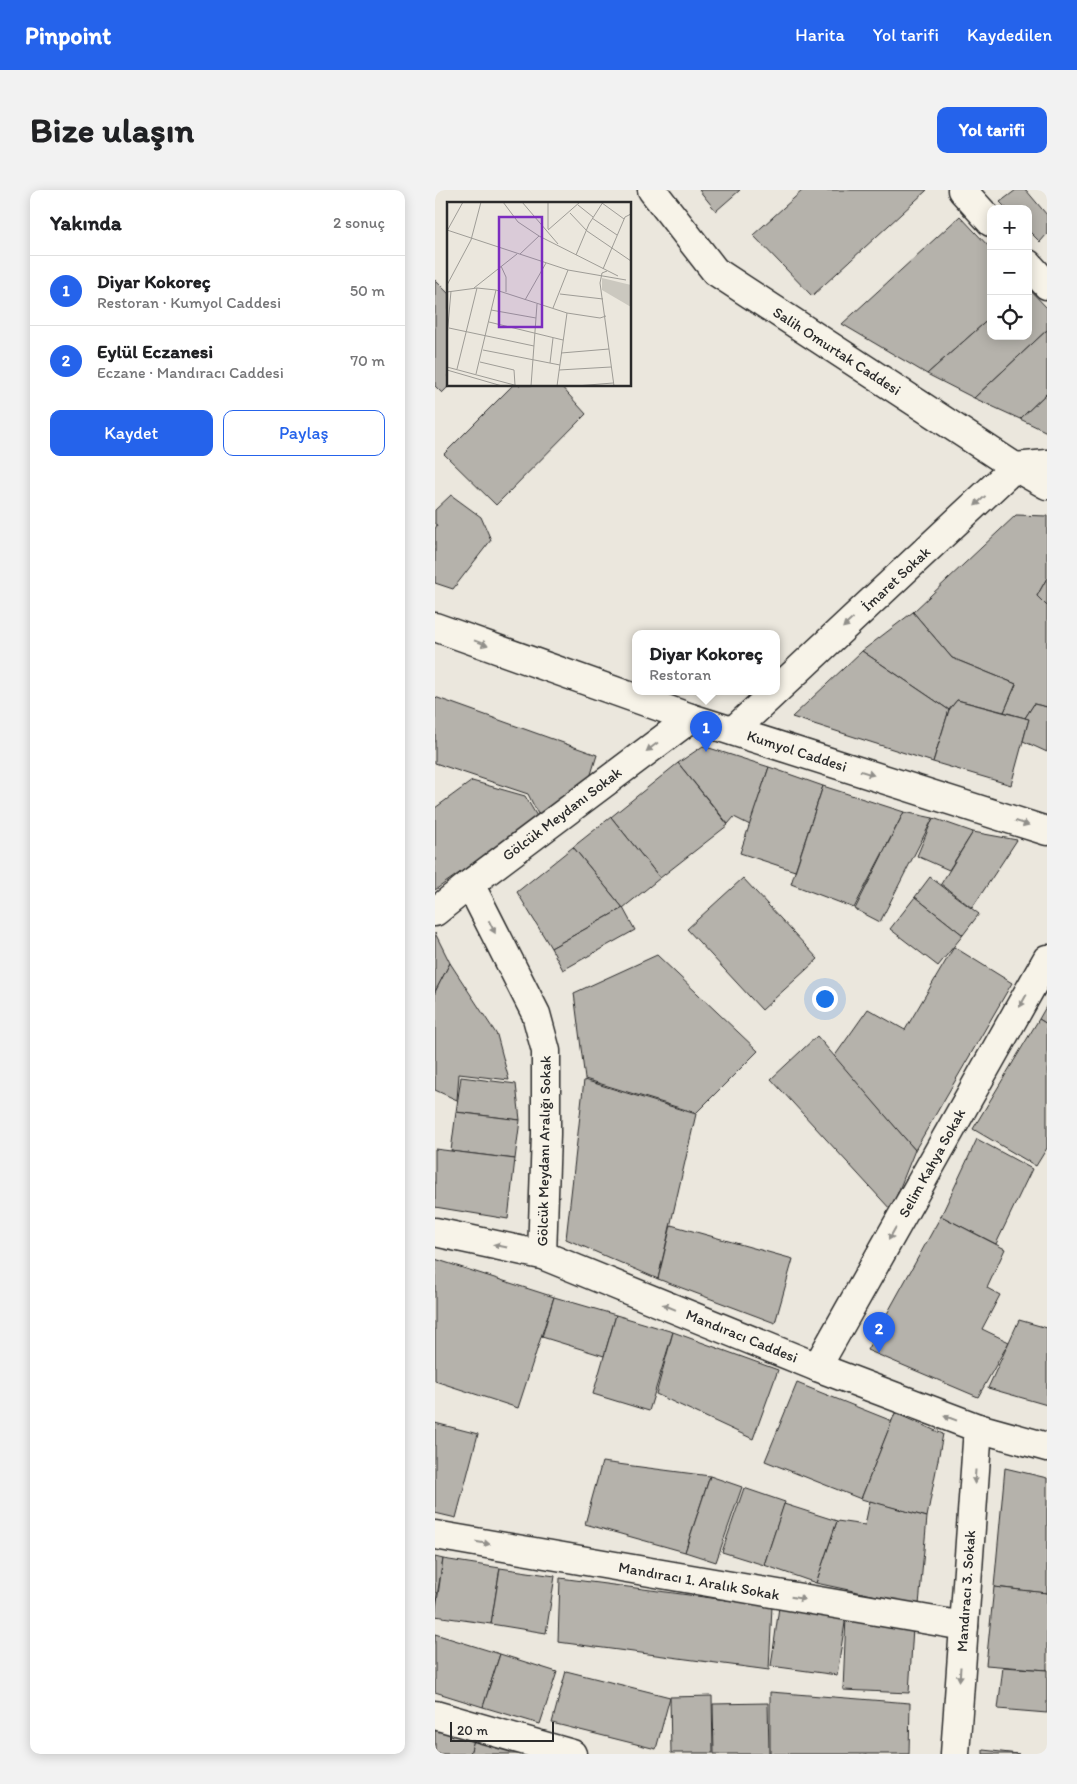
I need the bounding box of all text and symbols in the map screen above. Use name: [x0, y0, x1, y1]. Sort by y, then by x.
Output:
text: Pinpoint: [25, 21, 111, 50]
text: Harita: [795, 24, 845, 46]
text: Yol tarifi: [873, 24, 939, 46]
text: Kaydedilen: [967, 24, 1052, 46]
button: Yol tarifi: [937, 107, 1047, 153]
text: Bize ulaşın: [30, 109, 194, 151]
inset map: [447, 202, 631, 386]
map controls: [987, 205, 1032, 340]
button: +: [987, 205, 1032, 250]
text: Yakında: [50, 210, 122, 235]
text: 2 sonuç: [333, 213, 385, 232]
button: −: [987, 250, 1032, 295]
text: Diyar Kokoreç: [97, 270, 211, 293]
text: 1: [62, 281, 70, 300]
text: 50 m: [350, 281, 385, 300]
text: Restoran · Kumyol Caddesi: [97, 293, 281, 312]
button: locate: [987, 295, 1032, 340]
street label: Salih Omurtak Caddesi: [770, 303, 904, 399]
text: Eylül Eczanesi: [97, 340, 213, 363]
text: 2: [62, 351, 70, 370]
text: 70 m: [350, 351, 385, 370]
text: Eczane · Mandıracı Caddesi: [97, 363, 284, 382]
button: Kaydet: [50, 410, 213, 456]
button: Paylaş: [223, 410, 385, 456]
one-way arrow: [974, 495, 986, 507]
street label: İmaret Sokak: [858, 542, 934, 615]
one-way arrow: [843, 617, 855, 629]
popup: [632, 630, 780, 695]
one-way arrow: [474, 639, 489, 647]
text: Diyar Kokoreç: [649, 642, 763, 665]
text: Restoran: [649, 665, 711, 684]
pin: 1: [690, 711, 722, 752]
street label: Kumyol Caddesi: [745, 726, 849, 776]
one-way arrow: [645, 742, 659, 752]
street label: Gölcük Meydanı Sokak: [499, 763, 625, 865]
one-way arrow: [860, 770, 875, 778]
one-way arrow: [1015, 819, 1030, 827]
one-way arrow: [488, 920, 496, 934]
your location: [812, 986, 838, 1012]
one-way arrow: [1019, 994, 1027, 1009]
street label: Gölcük Meydanı Aralığı Sokak: [533, 1055, 555, 1247]
street label: Selim Kahya Sokak: [895, 1105, 969, 1221]
one-way arrow: [887, 1228, 896, 1241]
one-way arrow: [492, 1242, 507, 1250]
one-way arrow: [662, 1302, 676, 1310]
street label: Mandıracı Caddesi: [683, 1305, 801, 1367]
pin: 2: [863, 1312, 895, 1353]
one-way arrow: [942, 1414, 957, 1422]
one-way arrow: [970, 1469, 978, 1485]
street label: Mandıracı 3. Sokak: [953, 1529, 979, 1652]
one-way arrow: [475, 1540, 491, 1548]
street label: Mandıracı 1. Aralık Sokak: [617, 1558, 781, 1604]
one-way arrow: [791, 1594, 807, 1602]
one-way arrow: [956, 1666, 964, 1682]
scale bar: [450, 1719, 554, 1742]
text: 20 m: [457, 1722, 488, 1739]

